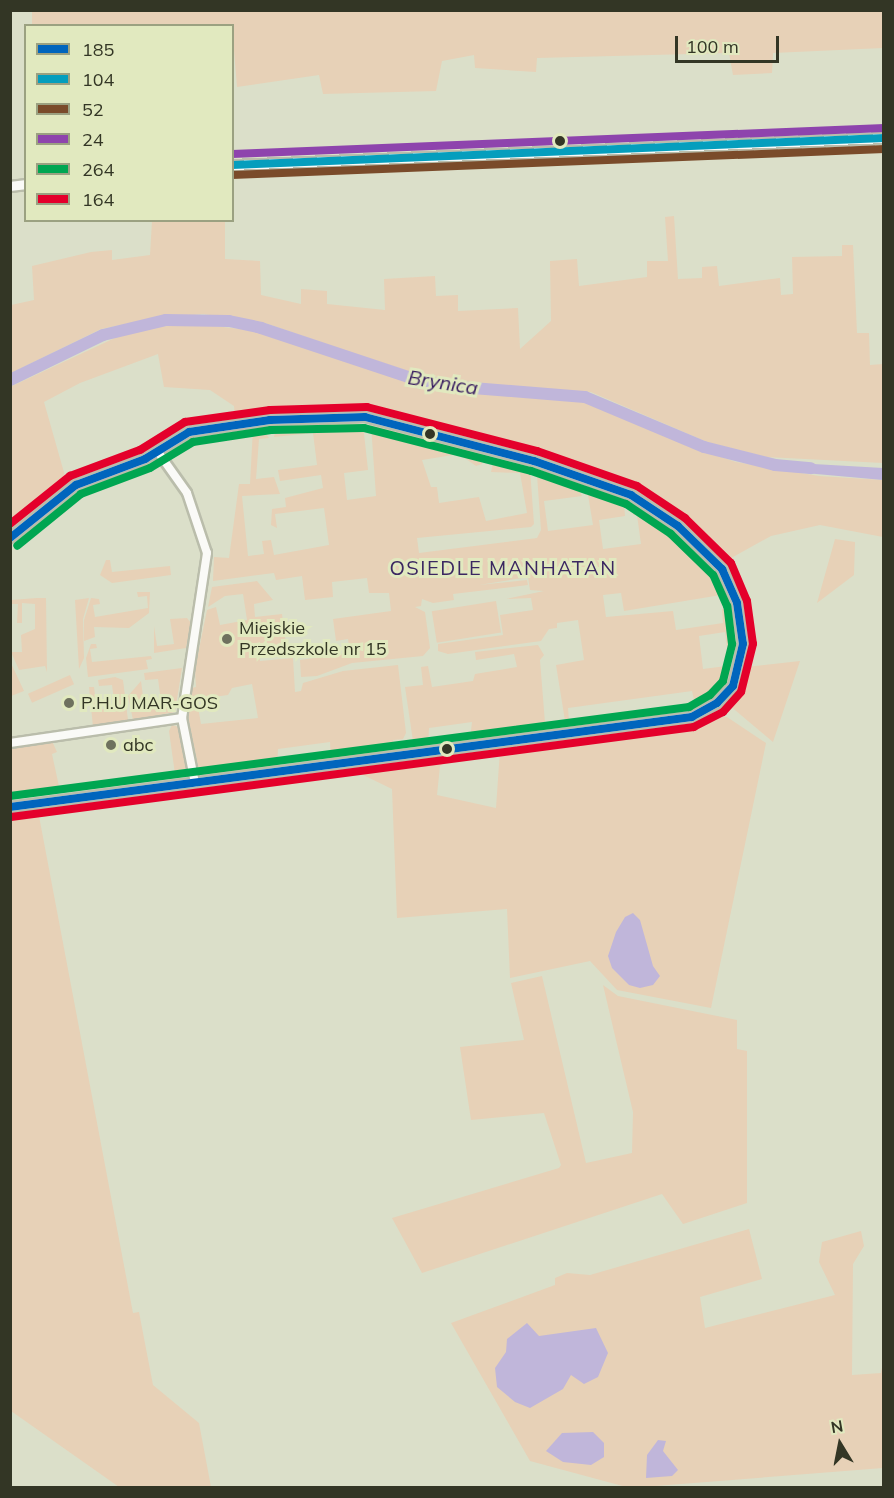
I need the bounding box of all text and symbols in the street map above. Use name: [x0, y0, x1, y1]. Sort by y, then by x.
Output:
legend: [24, 24, 234, 222]
scale bar: [678, 24, 782, 62]
text: 100 m: [686, 35, 739, 58]
text: 185: [82, 38, 114, 61]
text: 104: [82, 68, 114, 91]
text: 52: [82, 98, 104, 121]
text: 24: [82, 128, 104, 151]
unlabelled marker: [554, 135, 566, 147]
text: 264: [82, 158, 114, 181]
text: 164: [82, 188, 114, 211]
water label: Brynica: [406, 365, 480, 399]
unlabelled marker: [424, 428, 436, 440]
district label: OSIEDLE MANHATAN: [389, 555, 617, 579]
place label: Miejskie Przedszkole nr 15: [239, 618, 387, 660]
marker: Miejskie Przedszkole nr 15: [220, 632, 234, 646]
place label: P.H.U MAR-GOS: [81, 692, 218, 714]
marker: P.H.U MAR-GOS: [62, 696, 76, 710]
place label: abc: [123, 734, 154, 756]
marker: abc: [104, 738, 118, 752]
unlabelled marker: [441, 743, 453, 755]
north arrow: [810, 1414, 870, 1474]
text: N: [829, 1415, 845, 1437]

